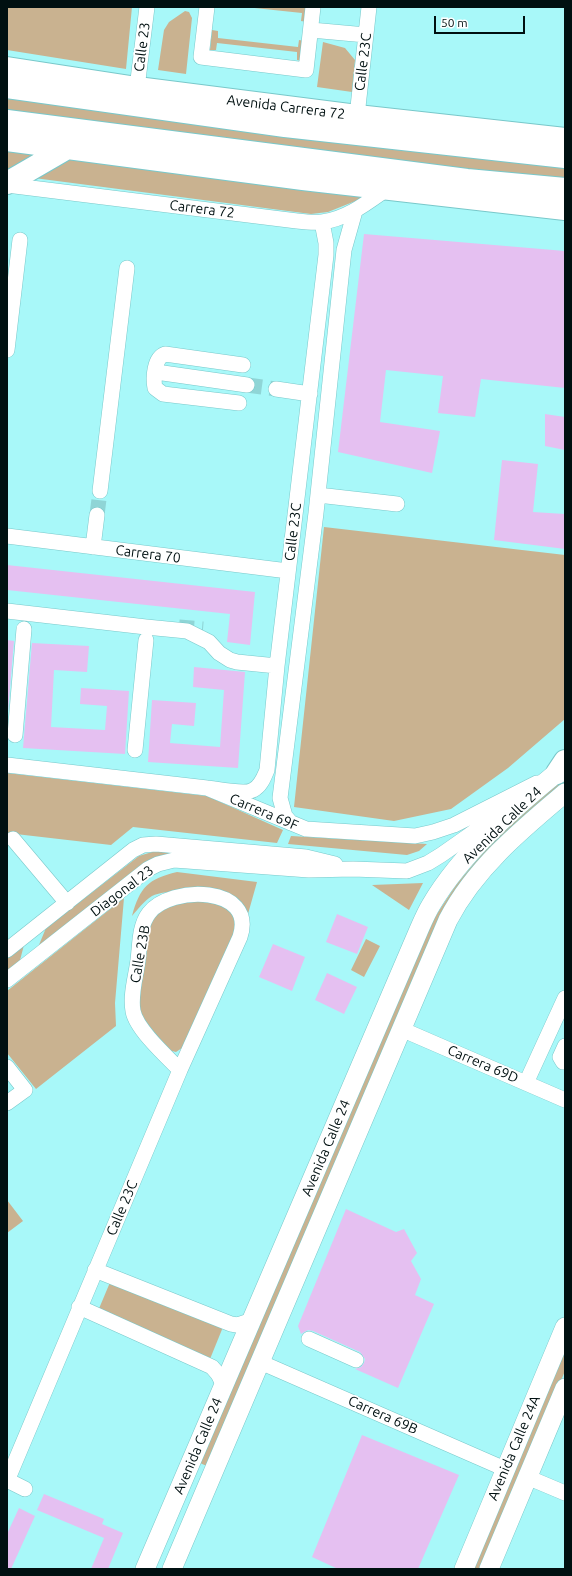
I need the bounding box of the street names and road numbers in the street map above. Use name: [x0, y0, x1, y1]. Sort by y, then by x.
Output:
street label: Calle 23: [131, 21, 153, 73]
street label: Calle 23C: [351, 32, 375, 92]
street label: Avenida Carrera 72: [226, 91, 346, 123]
street label: Carrera 72: [168, 197, 236, 221]
street label: Calle 23C: [281, 502, 305, 562]
street label: Carrera 70: [114, 542, 182, 566]
street label: Avenida Calle 24: [459, 783, 545, 867]
street label: Carrera 69F: [227, 790, 301, 834]
street label: Diagonal 23: [87, 862, 157, 920]
street label: Calle 23B: [127, 924, 153, 984]
street label: Carrera 69D: [445, 1042, 521, 1086]
street label: Avenida Calle 24: [298, 1097, 354, 1199]
street label: Calle 23C: [103, 1178, 141, 1238]
street label: Carrera 69B: [346, 1392, 420, 1438]
street label: Avenida Calle 24A: [484, 1393, 544, 1503]
street label: Avenida Calle 24: [170, 1395, 226, 1497]

